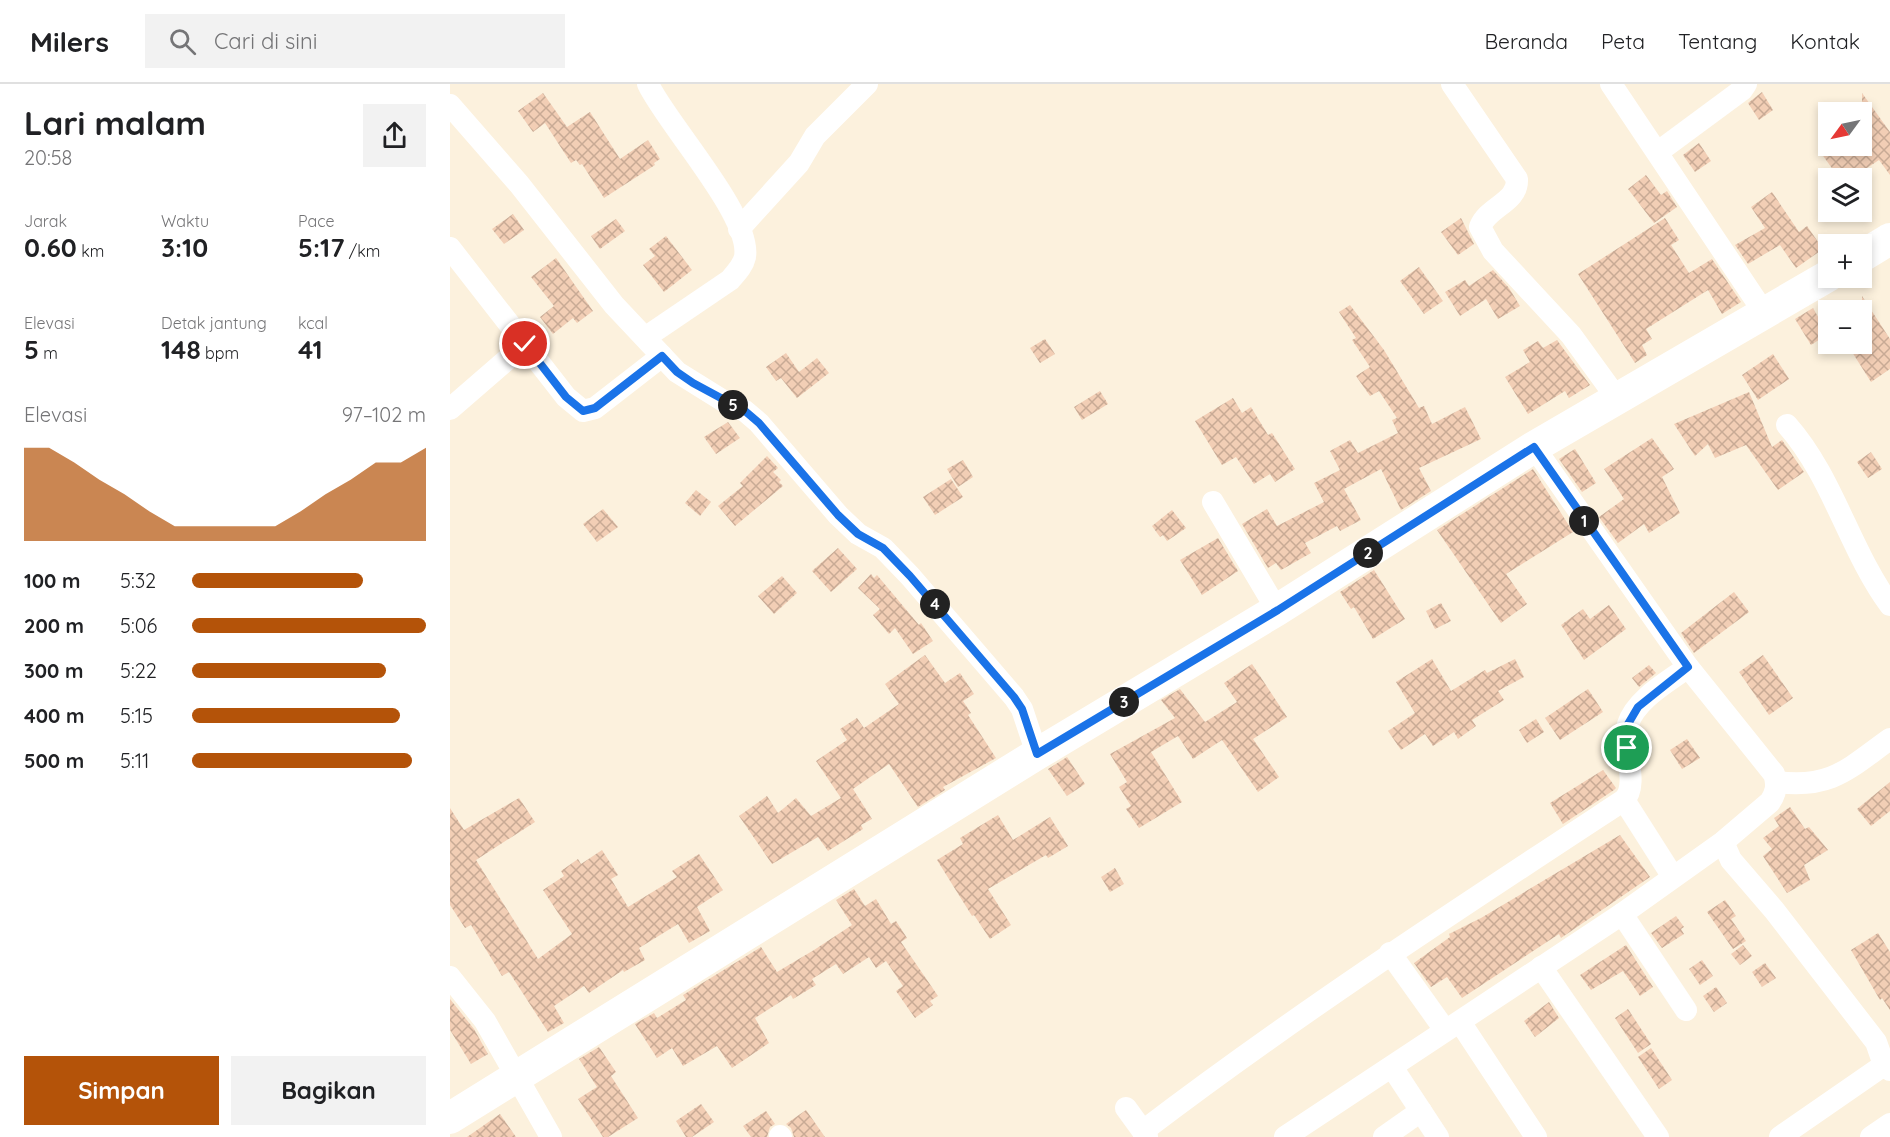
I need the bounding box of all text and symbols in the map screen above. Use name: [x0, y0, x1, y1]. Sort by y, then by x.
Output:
search box: [145, 14, 565, 68]
text: Milers: [30, 24, 109, 59]
icon: search: [166, 25, 199, 58]
text: Cari di sini: [214, 27, 317, 55]
text: Beranda: [1484, 28, 1568, 54]
text: Peta: [1601, 28, 1645, 54]
text: Tentang: [1678, 28, 1757, 54]
text: Kontak: [1790, 28, 1860, 54]
text: Lari malam: [24, 102, 206, 143]
north arrow: [1818, 102, 1872, 156]
map controls: [1818, 102, 1872, 354]
button: share: [363, 104, 426, 167]
text: 20:58: [24, 145, 72, 170]
button: layers: [1818, 168, 1872, 222]
text: Jarak: [24, 211, 67, 231]
text: Waktu: [161, 211, 209, 231]
text: Pace: [298, 211, 334, 231]
text: 0.60: [24, 231, 77, 264]
text: 3:10: [161, 231, 208, 264]
text: 5:17: [298, 231, 344, 264]
button: +: [1818, 234, 1872, 288]
text: km: [77, 241, 104, 261]
text: /km: [344, 241, 380, 261]
button: −: [1818, 300, 1872, 354]
text: Elevasi: [24, 313, 75, 333]
text: Detak jantung: [161, 313, 267, 333]
text: kcal: [298, 313, 328, 333]
pin: [499, 318, 550, 369]
icon: check: [508, 327, 541, 360]
text: 5: [24, 333, 39, 366]
text: 148: [161, 333, 201, 366]
text: 41: [298, 333, 323, 366]
text: m: [39, 343, 58, 363]
text: bpm: [201, 343, 239, 363]
pin: 5: [718, 390, 748, 420]
text: 5: [728, 395, 738, 415]
text: Elevasi: [24, 402, 87, 427]
text: 97–102 m: [342, 402, 426, 427]
pin: 1: [1569, 506, 1599, 536]
text: 1: [1581, 511, 1587, 531]
pin: 2: [1353, 538, 1383, 568]
text: 2: [1363, 543, 1373, 563]
text: 100 m: [24, 568, 80, 593]
text: 5:32: [120, 568, 156, 593]
pin: 4: [920, 589, 950, 619]
text: 4: [930, 594, 940, 614]
text: 200 m: [24, 613, 84, 638]
text: 5:06: [120, 613, 157, 638]
text: 300 m: [24, 658, 83, 683]
text: 5:22: [120, 658, 157, 683]
pin: 3: [1109, 687, 1139, 717]
text: 3: [1120, 692, 1128, 712]
text: 400 m: [24, 703, 84, 728]
text: 5:15: [120, 703, 153, 728]
pin: [1601, 722, 1652, 773]
icon: arrive: [1610, 731, 1643, 764]
text: 500 m: [24, 748, 84, 773]
text: 5:11: [120, 748, 149, 773]
button: Simpan: [24, 1056, 219, 1125]
button: Bagikan: [231, 1056, 426, 1125]

